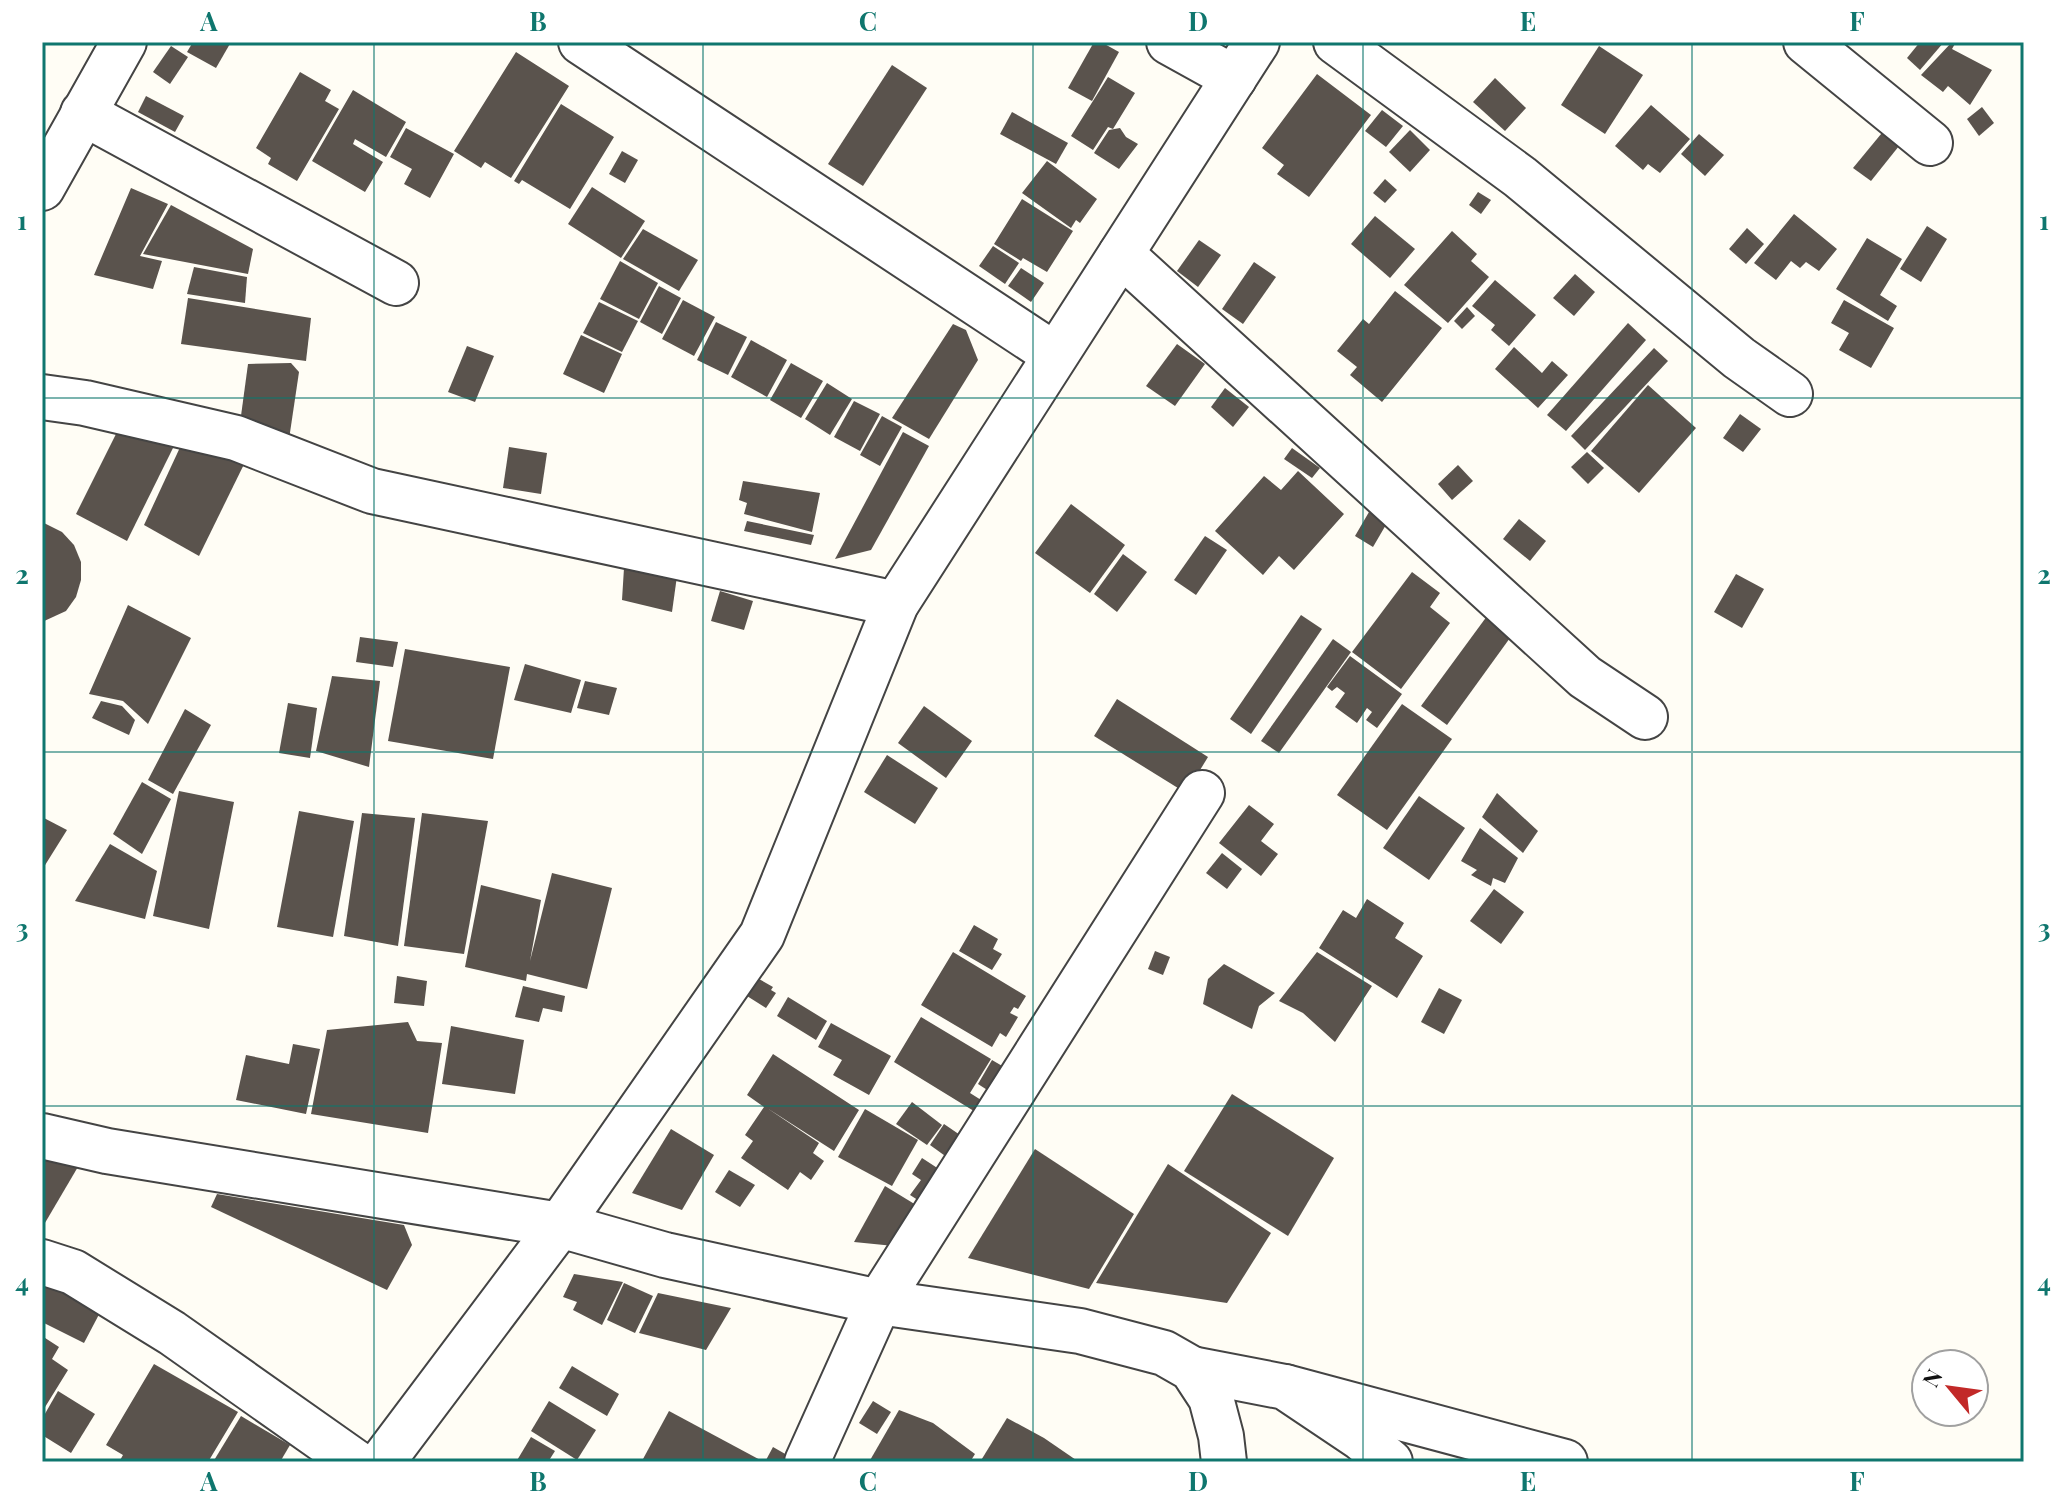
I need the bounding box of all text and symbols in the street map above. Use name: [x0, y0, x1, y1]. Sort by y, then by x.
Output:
text: A: [199, 3, 218, 38]
text: B: [529, 3, 547, 38]
text: C: [859, 3, 877, 38]
text: D: [1188, 3, 1208, 38]
text: E: [1520, 3, 1536, 38]
text: F: [1849, 3, 1865, 38]
text: 1: [17, 202, 27, 237]
text: 1: [2039, 202, 2049, 237]
text: 2: [15, 556, 29, 591]
text: 2: [2037, 556, 2051, 591]
text: 3: [16, 910, 28, 945]
text: 3: [2038, 910, 2050, 945]
text: 4: [15, 1264, 29, 1299]
text: 4: [2037, 1264, 2051, 1299]
north arrow: [1910, 1348, 1990, 1428]
text: N: [1915, 1364, 1949, 1392]
text: A: [199, 1463, 218, 1498]
text: B: [529, 1463, 547, 1498]
text: C: [859, 1463, 877, 1498]
text: D: [1188, 1463, 1208, 1498]
text: E: [1520, 1463, 1536, 1498]
text: F: [1849, 1463, 1865, 1498]

